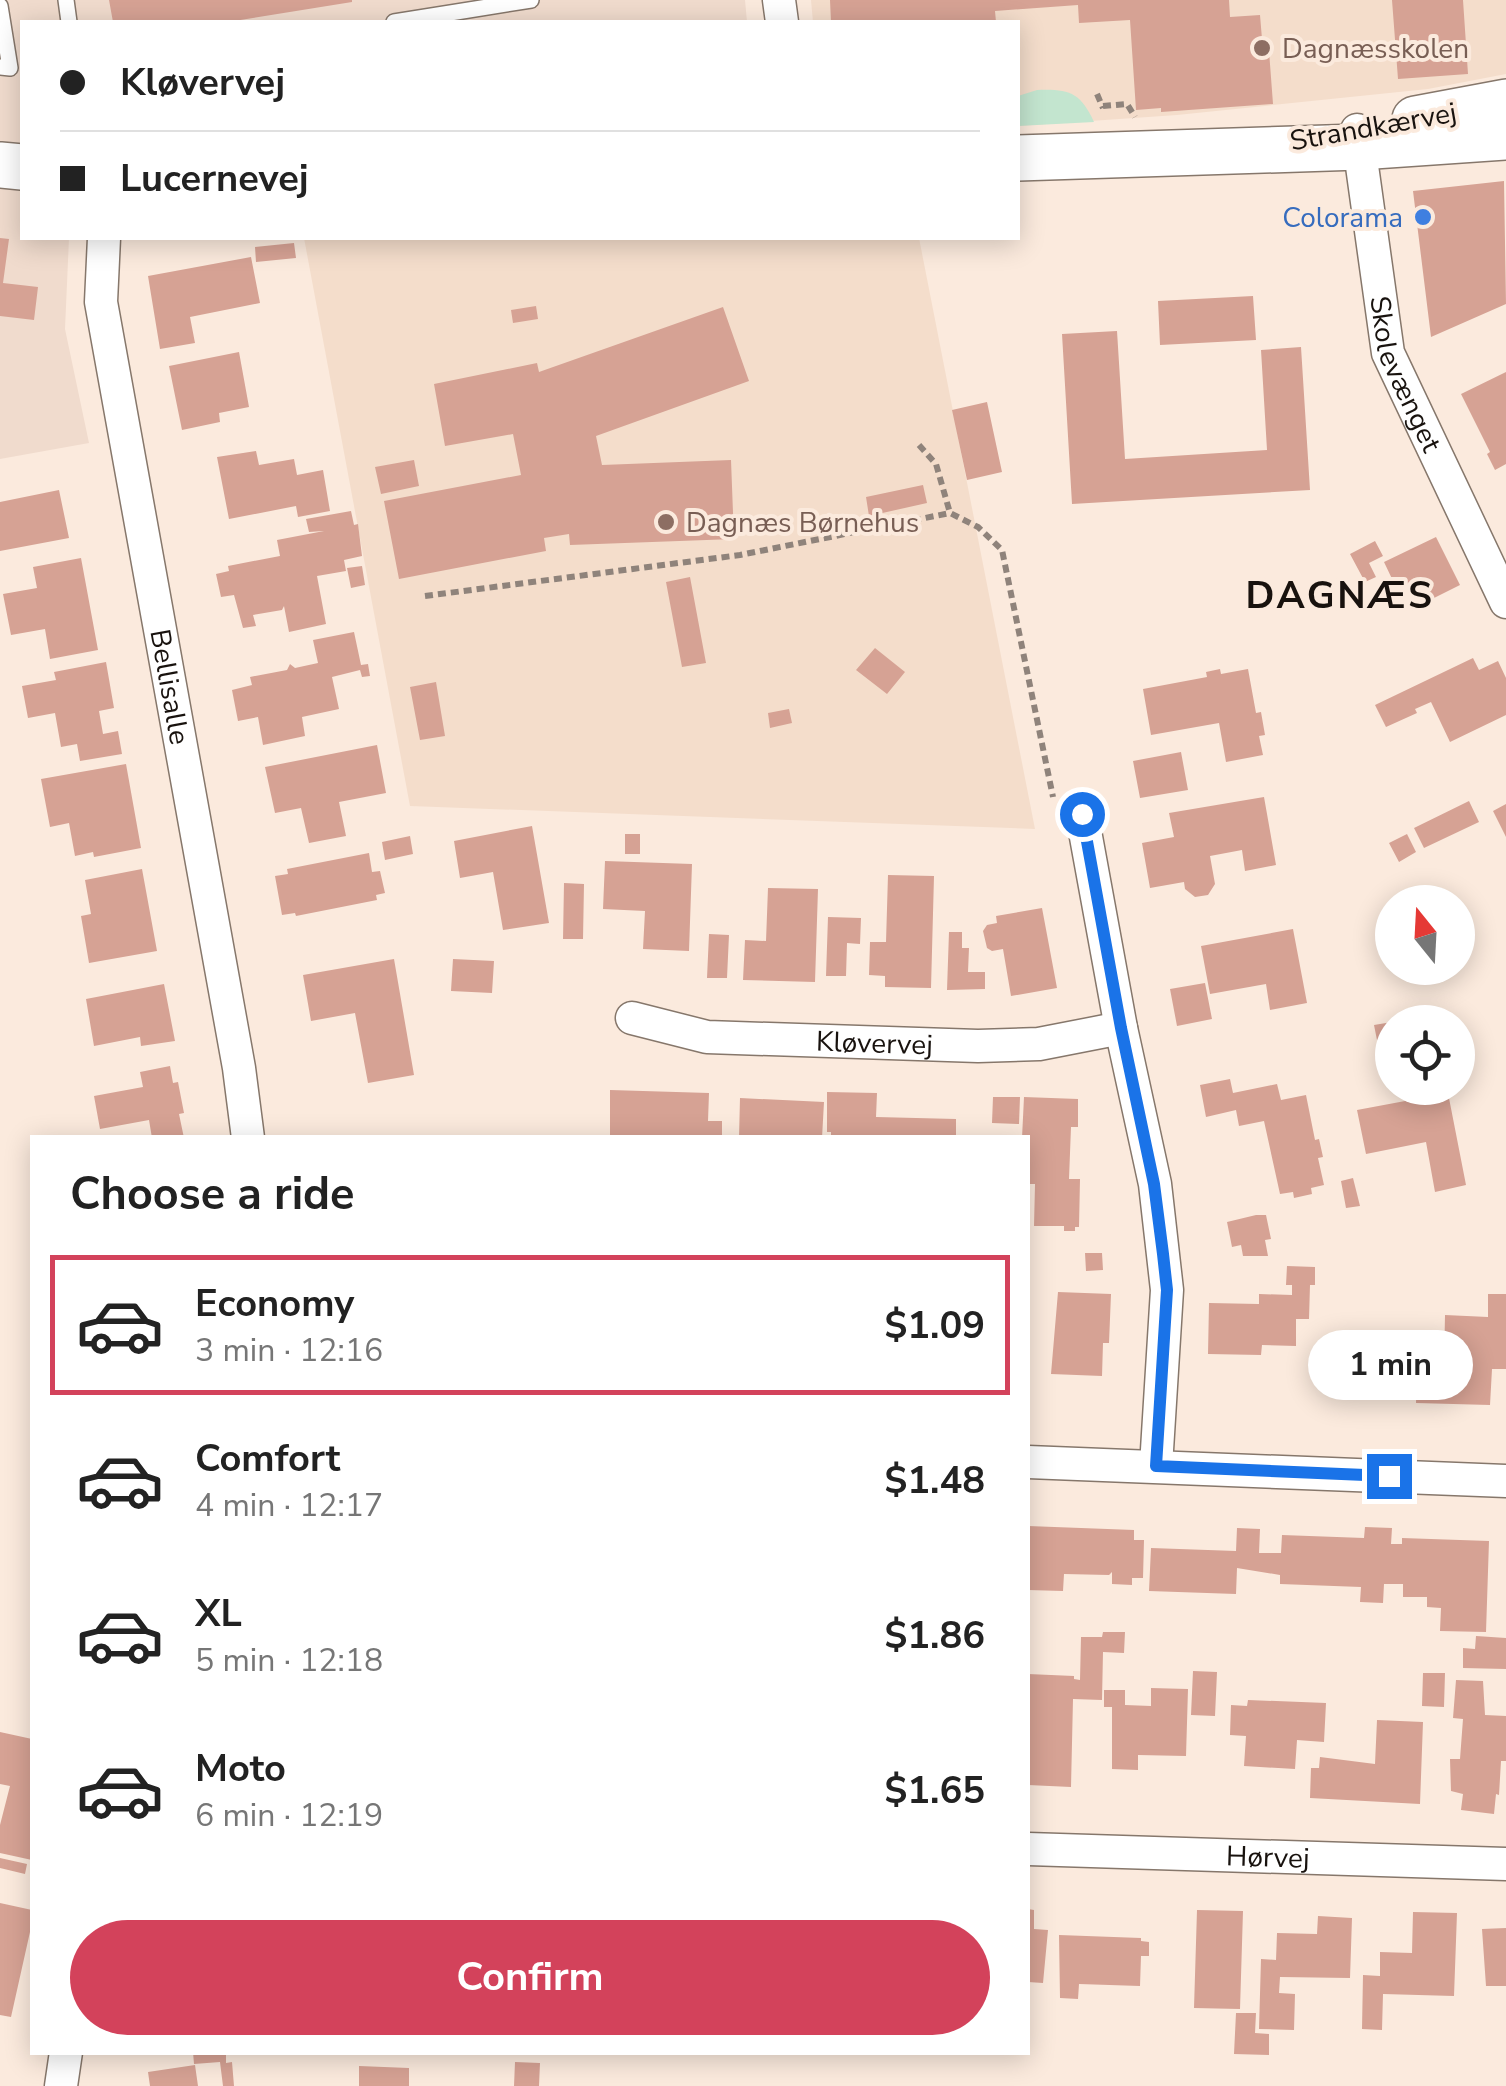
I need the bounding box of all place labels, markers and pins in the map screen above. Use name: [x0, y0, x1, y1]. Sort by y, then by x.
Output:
place label: Dagnæsskolen: [1282, 30, 1469, 68]
marker: Dagnæsskolen: [1251, 37, 1273, 59]
place label: Colorama: [1282, 199, 1403, 237]
marker: Colorama: [1412, 206, 1434, 228]
place label: Dagnæs Børnehus: [686, 504, 919, 542]
marker: Dagnæs Børnehus: [655, 511, 677, 533]

